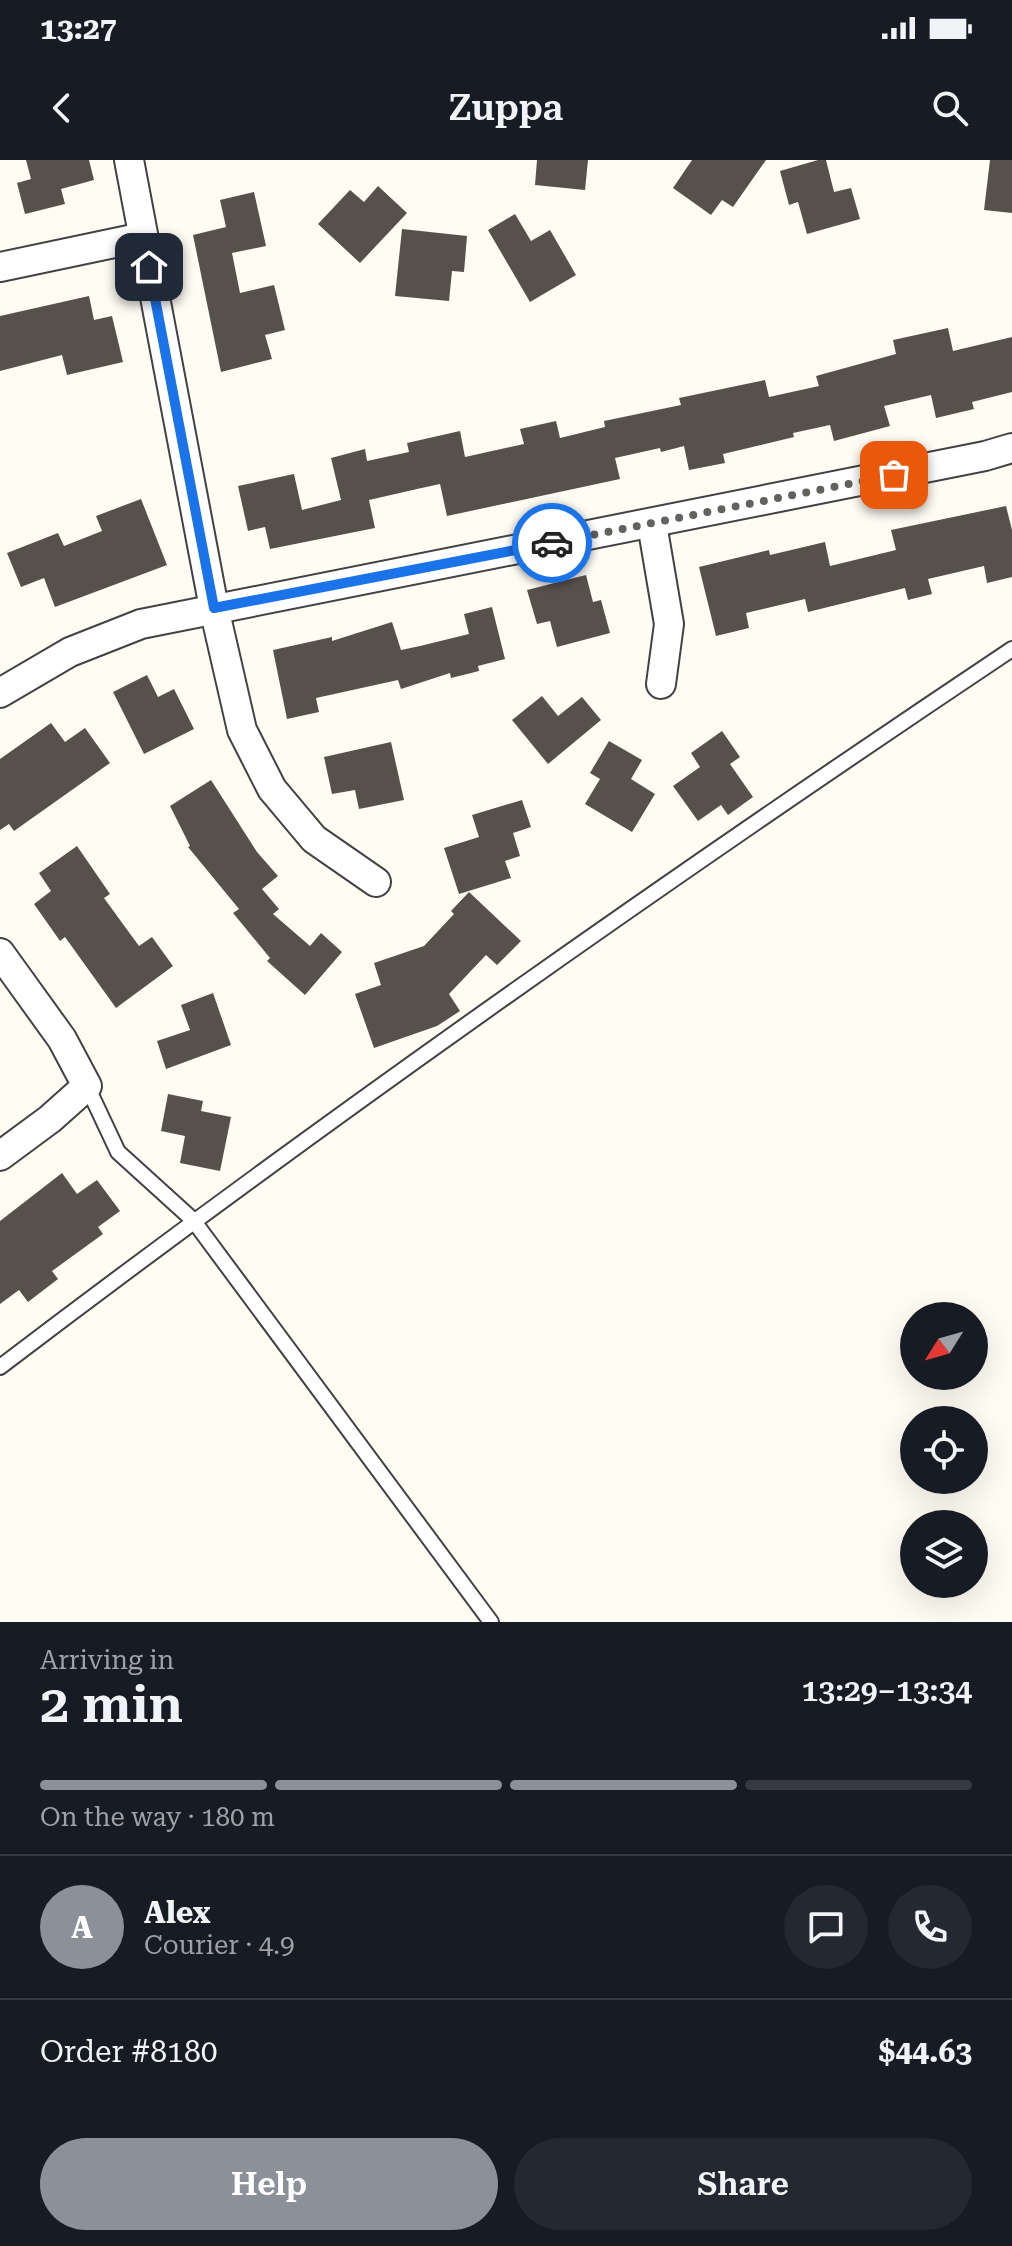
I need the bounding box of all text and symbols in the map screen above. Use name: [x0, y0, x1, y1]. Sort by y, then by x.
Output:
text: 13:27: [40, 11, 117, 46]
icon: back: [40, 86, 84, 130]
icon: search: [928, 86, 972, 130]
text: Zuppa: [449, 87, 563, 129]
pin: [115, 233, 183, 301]
icon: home: [127, 245, 171, 289]
pin: [860, 441, 928, 509]
icon: bag: [872, 453, 916, 497]
courier: [512, 503, 592, 583]
icon: car: [530, 521, 574, 565]
north arrow: [900, 1302, 988, 1390]
map controls: [900, 1302, 988, 1598]
button: locate: [900, 1406, 988, 1494]
button: layers: [900, 1510, 988, 1598]
text: Arriving in: [40, 1645, 174, 1675]
text: 13:29–13:34: [802, 1673, 972, 1708]
text: 2 min: [40, 1674, 183, 1735]
text: On the way · 180 m: [40, 1802, 275, 1832]
button: chat: [784, 1885, 868, 1969]
button: phone: [888, 1885, 972, 1969]
text: Alex: [144, 1895, 211, 1930]
text: A: [71, 1910, 93, 1945]
text: Courier · 4.9: [144, 1930, 294, 1960]
text: Order #8180: [40, 2034, 218, 2069]
text: $44.63: [879, 2034, 972, 2069]
button: Help: [40, 2138, 498, 2230]
button: Share: [514, 2138, 972, 2230]

